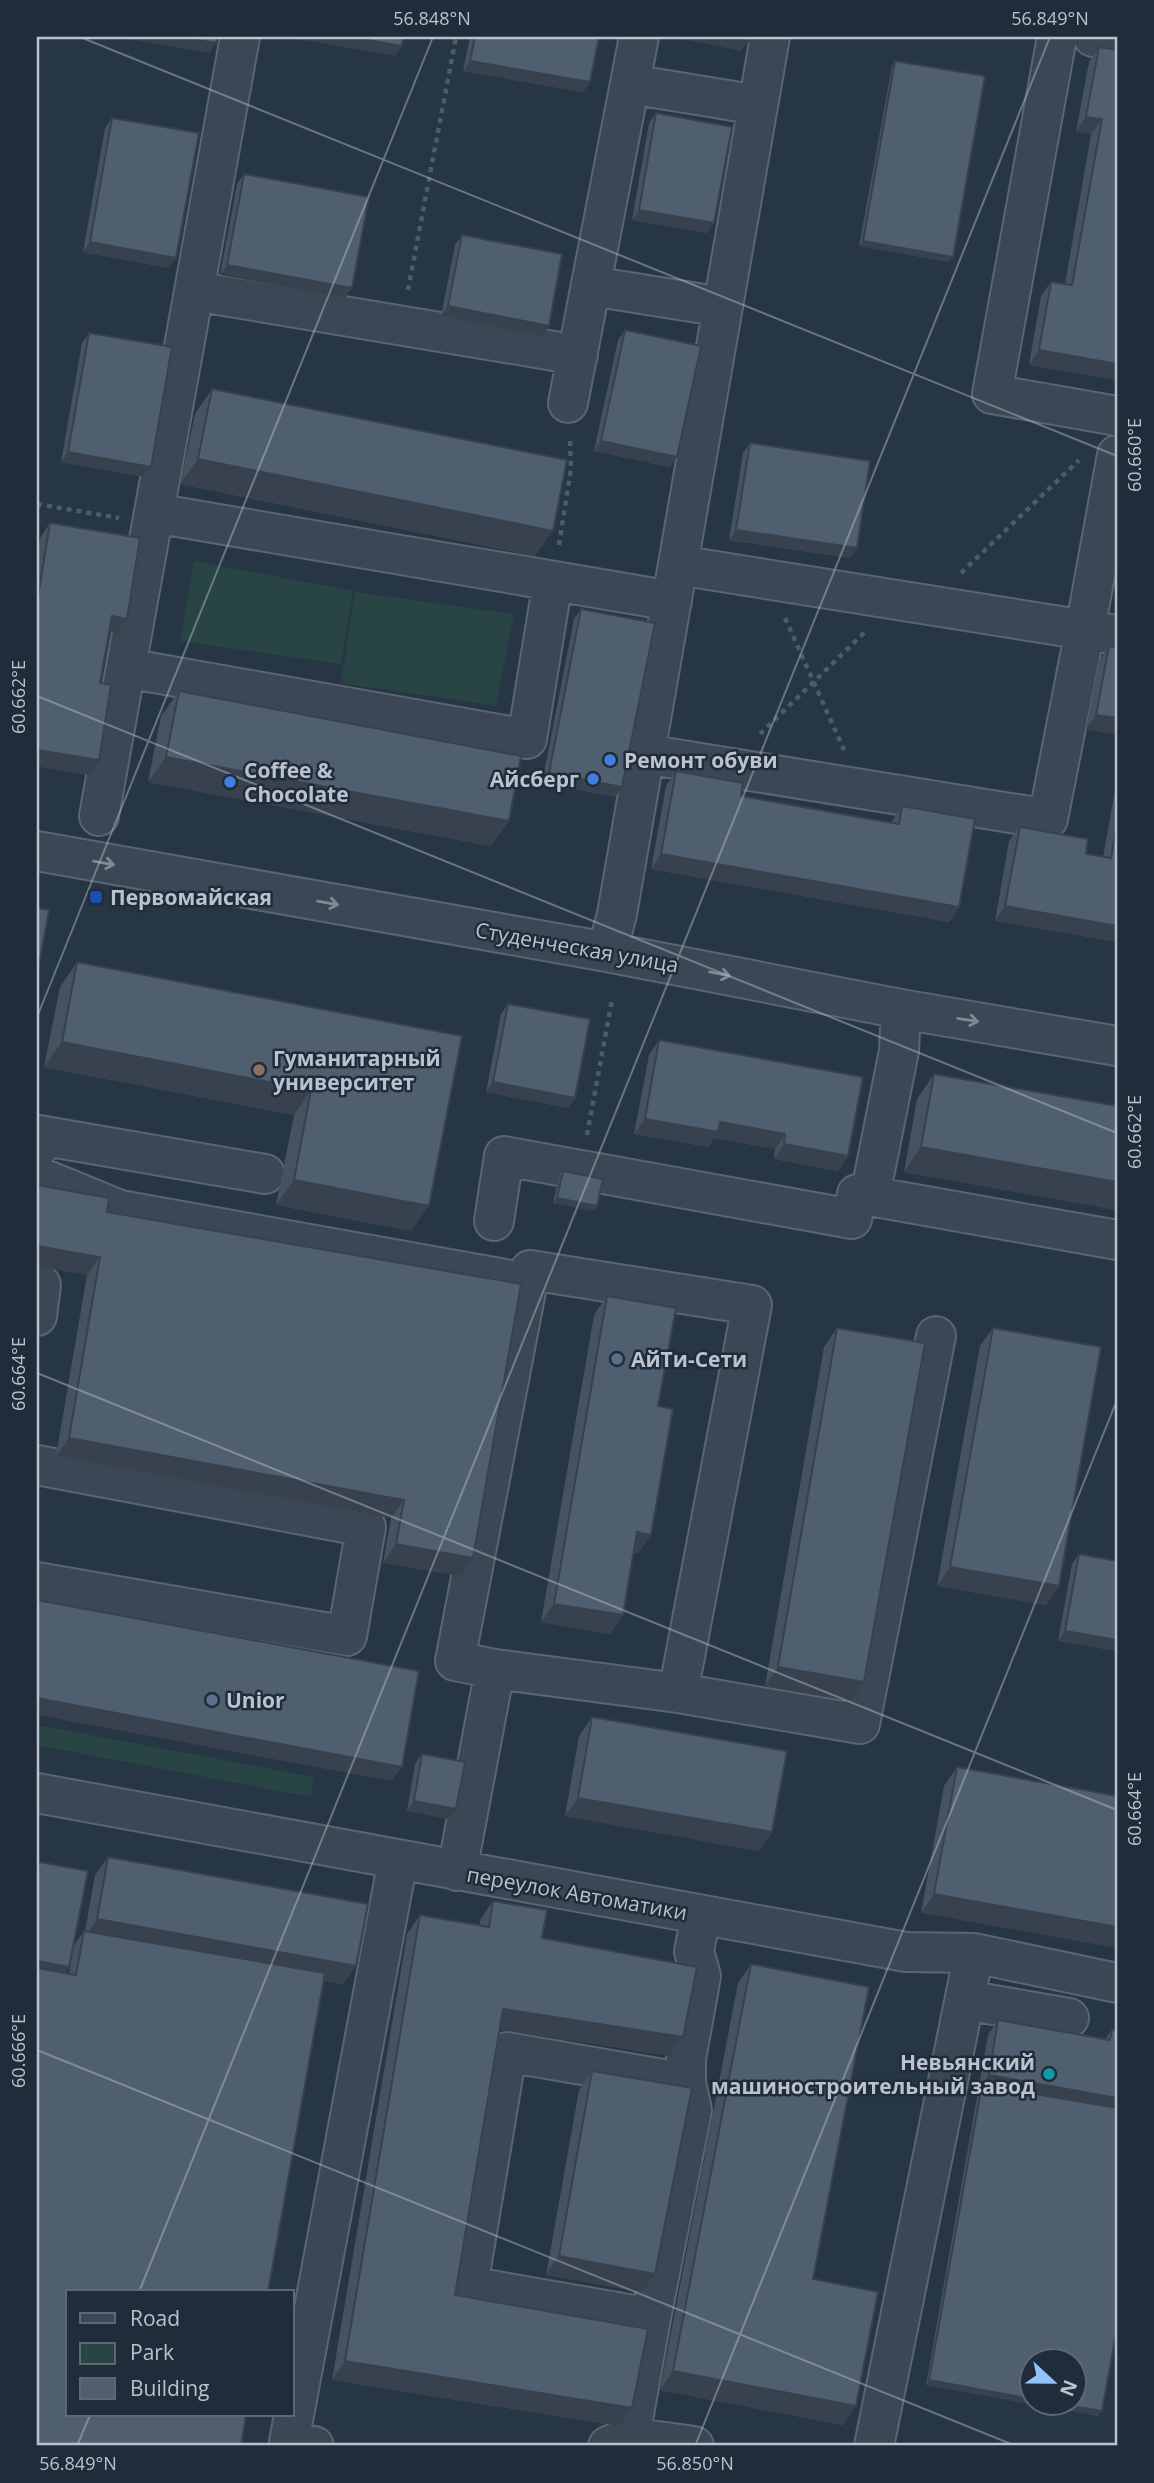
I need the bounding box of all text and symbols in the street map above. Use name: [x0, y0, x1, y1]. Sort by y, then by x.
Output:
text: 56.848°N: [393, 6, 471, 30]
text: 56.849°N: [1011, 6, 1089, 30]
text: 60.660°E: [1122, 418, 1146, 492]
text: 60.662°E: [6, 660, 30, 734]
place label: Ремонт обуви: [624, 746, 778, 774]
marker: Ремонт обуви: [602, 752, 618, 768]
place label: Coffee & Chocolate: [244, 756, 349, 808]
place label: Айсберг: [490, 765, 579, 793]
marker: Айсберг: [585, 771, 601, 787]
marker: Coffee & Chocolate: [222, 774, 238, 790]
one-way arrow: [92, 857, 115, 870]
place label: Первомайская: [110, 883, 272, 911]
marker: Первомайская: [88, 889, 104, 905]
one-way arrow: [316, 897, 339, 910]
street label: Студенческая улица: [473, 915, 681, 979]
one-way arrow: [708, 968, 731, 981]
one-way arrow: [956, 1014, 979, 1027]
place label: Гуманитарный университет: [273, 1044, 441, 1096]
marker: Гуманитарный университет: [251, 1062, 267, 1078]
text: 60.662°E: [1122, 1095, 1146, 1169]
text: 60.664°E: [6, 1337, 30, 1411]
place label: АйТи-Сети: [631, 1345, 747, 1373]
marker: АйТи-Сети: [609, 1351, 625, 1367]
place label: Unior: [226, 1686, 285, 1714]
marker: Unior: [204, 1692, 220, 1708]
text: 60.664°E: [1122, 1772, 1146, 1846]
street label: переулок Автоматики: [465, 1860, 689, 1926]
text: 60.666°E: [6, 2014, 30, 2088]
place label: Невьянский машиностроительный завод: [711, 2048, 1035, 2100]
marker: Невьянский машиностроительный завод: [1041, 2066, 1057, 2082]
legend: [66, 2290, 294, 2416]
text: Road: [130, 2304, 180, 2332]
text: Park: [130, 2338, 174, 2366]
north arrow: [1018, 2346, 1088, 2416]
text: Building: [130, 2374, 209, 2402]
text: N: [1054, 2376, 1084, 2400]
text: 56.849°N: [39, 2451, 117, 2475]
text: 56.850°N: [656, 2451, 734, 2475]

